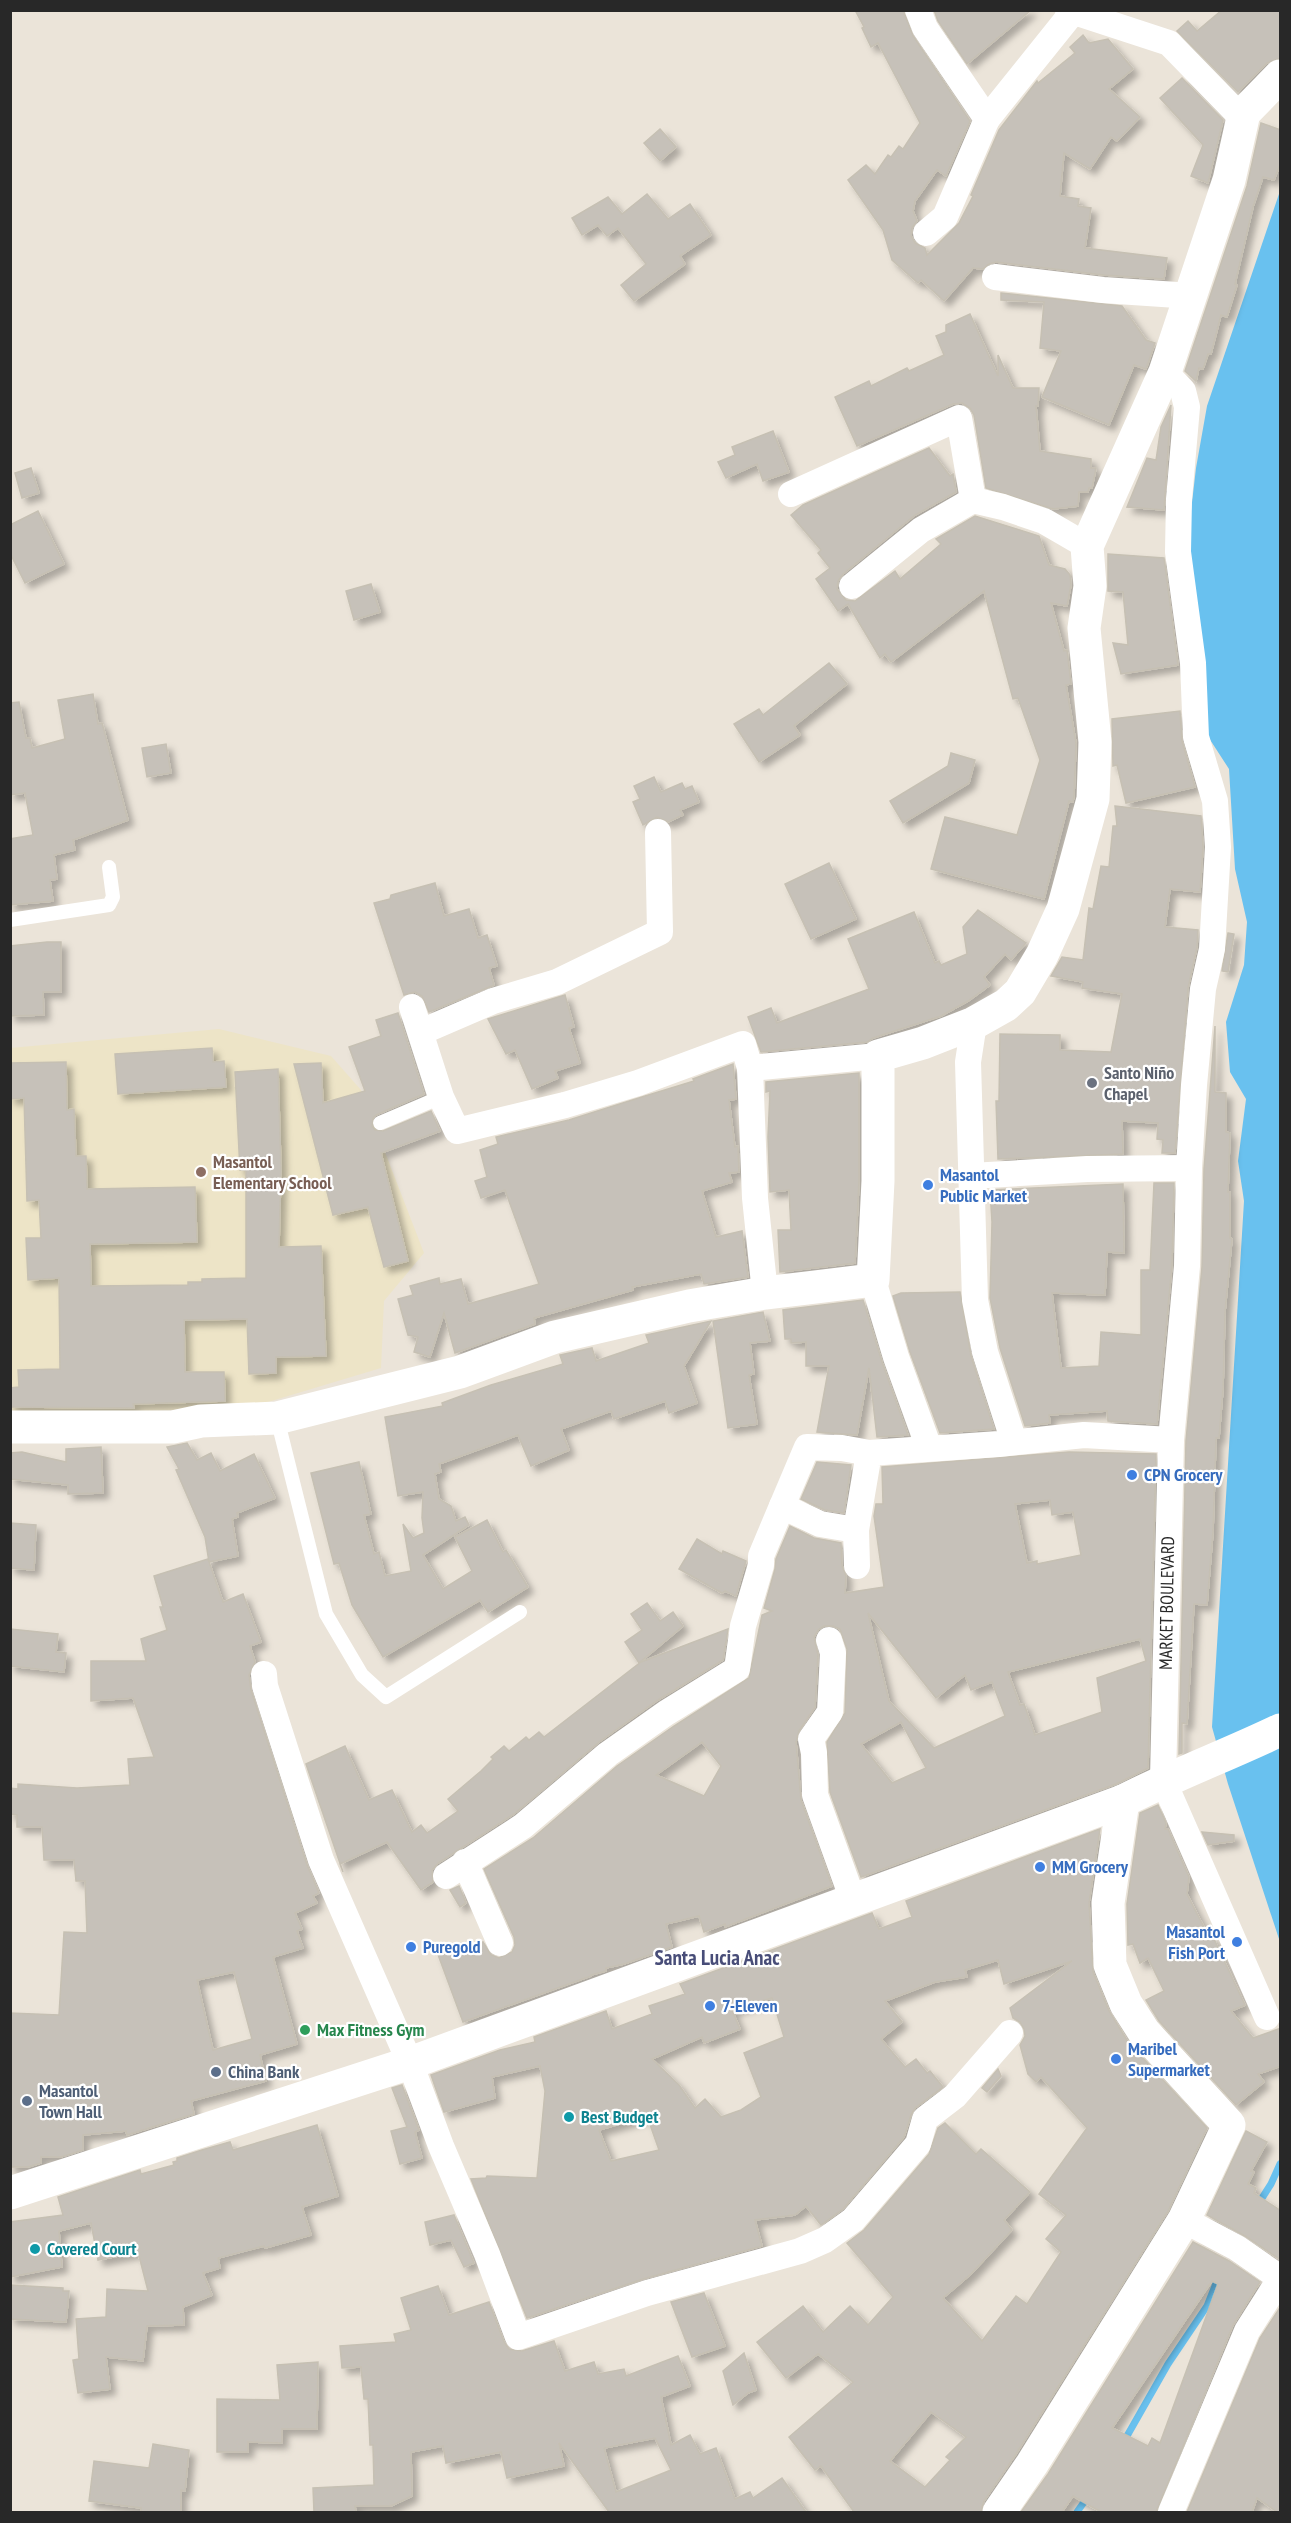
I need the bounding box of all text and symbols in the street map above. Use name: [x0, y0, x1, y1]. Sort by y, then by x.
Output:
place label: Santo Niño Chapel: [1104, 1061, 1174, 1105]
marker: Santo Niño Chapel: [1085, 1076, 1099, 1090]
place label: Masantol Elementary School: [213, 1150, 332, 1194]
place label: Masantol Public Market: [940, 1163, 1028, 1207]
marker: Masantol Elementary School: [194, 1165, 208, 1179]
marker: Masantol Public Market: [921, 1178, 935, 1192]
place label: CPN Grocery: [1144, 1463, 1223, 1486]
marker: CPN Grocery: [1125, 1468, 1139, 1482]
street label: MARKET BOULEVARD: [1154, 1536, 1179, 1670]
place label: MM Grocery: [1052, 1855, 1129, 1878]
marker: MM Grocery: [1033, 1860, 1047, 1874]
place label: Masantol Fish Port: [1166, 1920, 1226, 1964]
place label: Puregold: [423, 1935, 481, 1958]
marker: Masantol Fish Port: [1230, 1935, 1244, 1949]
marker: Puregold: [404, 1940, 418, 1954]
district label: Santa Lucia Anac: [655, 1944, 780, 1971]
place label: 7-Eleven: [722, 1994, 778, 2017]
marker: 7-Eleven: [703, 1999, 717, 2013]
place label: Max Fitness Gym: [317, 2018, 424, 2041]
marker: Max Fitness Gym: [298, 2023, 312, 2037]
place label: Maribel Supermarket: [1128, 2037, 1211, 2081]
marker: Maribel Supermarket: [1109, 2052, 1123, 2066]
place label: China Bank: [228, 2060, 300, 2083]
marker: China Bank: [209, 2065, 223, 2079]
place label: Masantol Town Hall: [39, 2079, 102, 2123]
marker: Masantol Town Hall: [20, 2094, 34, 2108]
place label: Best Budget: [581, 2105, 659, 2128]
marker: Best Budget: [562, 2110, 576, 2124]
place label: Covered Court: [47, 2237, 137, 2260]
marker: Covered Court: [28, 2242, 42, 2256]

